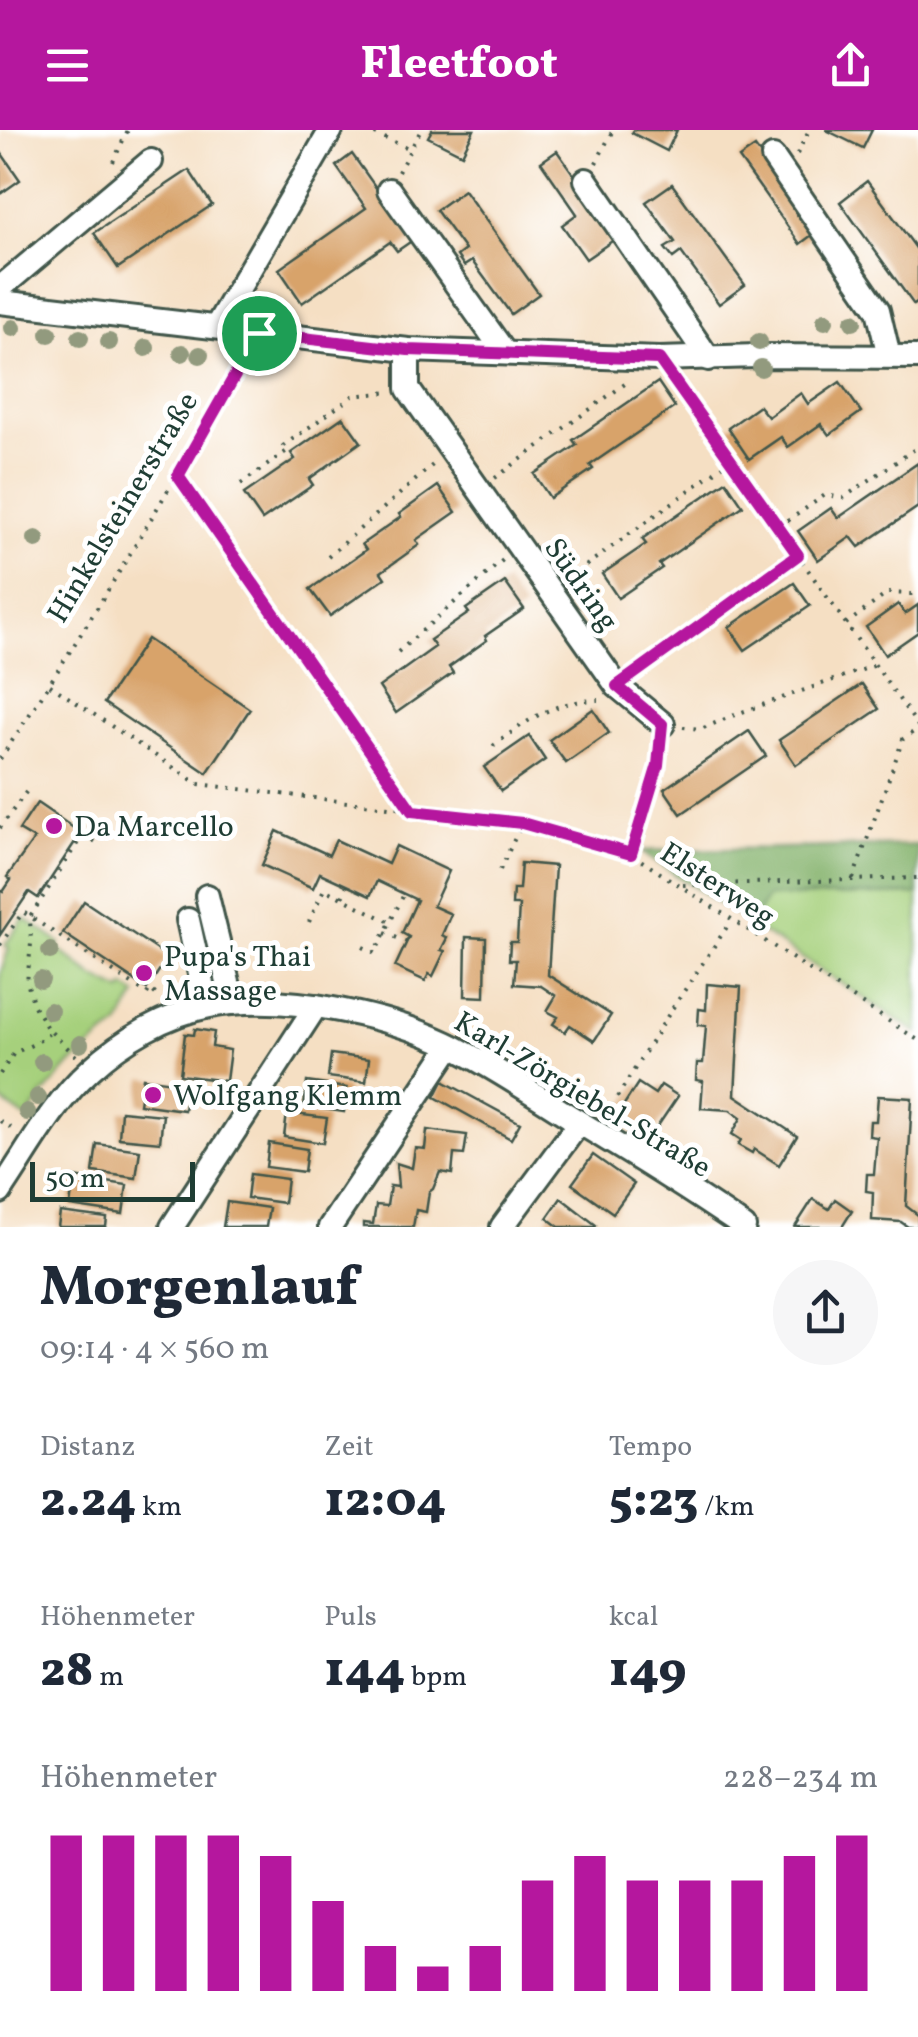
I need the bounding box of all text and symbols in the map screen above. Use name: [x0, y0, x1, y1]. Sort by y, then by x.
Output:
text: Fleetfoot: [360, 34, 558, 97]
icon: menu: [40, 38, 95, 93]
icon: share: [823, 38, 878, 93]
pin: [217, 291, 302, 376]
icon: arrive: [232, 306, 287, 361]
street label: Hinkelsteinerstraße: [38, 385, 209, 631]
street label: Südring: [533, 530, 628, 640]
place label: Da Marcello: [74, 807, 234, 849]
marker: Da Marcello: [43, 815, 65, 837]
street label: Elsterweg: [651, 833, 783, 939]
place label: Pupa's Thai Massage: [164, 937, 311, 1013]
marker: Pupa's Thai Massage: [133, 962, 155, 984]
street label: Karl-Zörgiebel-Straße: [446, 1002, 718, 1189]
place label: Wolfgang Klemm: [173, 1076, 402, 1118]
marker: Wolfgang Klemm: [142, 1084, 164, 1106]
scale bar: [30, 1157, 195, 1202]
text: 50 m: [45, 1160, 105, 1199]
text: Morgenlauf: [40, 1252, 358, 1328]
button: share: [773, 1260, 878, 1365]
text: 09:14 · 4 × 560 m: [40, 1328, 269, 1372]
text: Distanz: [40, 1428, 135, 1467]
text: Zeit: [324, 1428, 374, 1467]
text: Tempo: [609, 1428, 692, 1467]
text: 2.24: [40, 1467, 136, 1537]
text: 12:04: [324, 1467, 446, 1537]
text: 5:23: [609, 1467, 699, 1537]
text: km: [136, 1488, 182, 1527]
text: /km: [699, 1488, 754, 1527]
text: Höhenmeter: [40, 1598, 195, 1637]
text: Puls: [324, 1598, 377, 1637]
text: kcal: [609, 1598, 658, 1637]
text: 28: [40, 1637, 94, 1707]
text: 144: [324, 1637, 405, 1707]
text: 149: [609, 1637, 687, 1707]
text: m: [94, 1658, 124, 1697]
text: bpm: [405, 1658, 467, 1697]
text: Höhenmeter: [40, 1757, 217, 1801]
text: 228–234 m: [723, 1757, 878, 1801]

